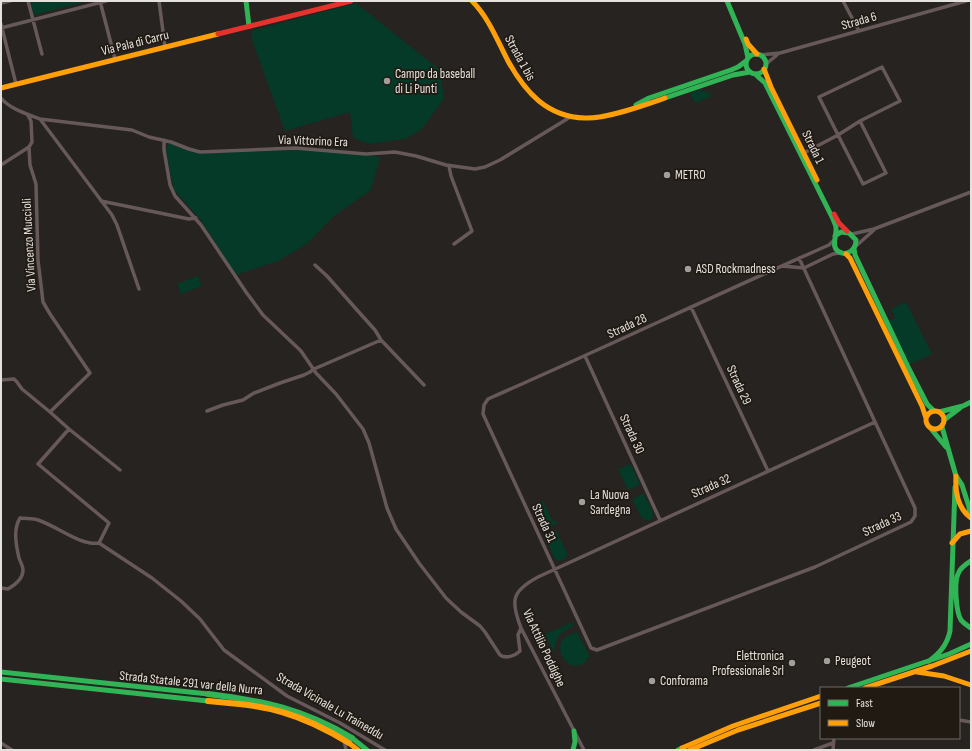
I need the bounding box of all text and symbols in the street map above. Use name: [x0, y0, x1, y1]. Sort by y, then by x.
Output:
street label: Strada 6: [839, 8, 879, 34]
street label: Via Pala di Carru: [100, 27, 170, 59]
street label: Strada 1 bis: [501, 32, 539, 84]
place label: Campo da baseball di Li Punti: [395, 66, 475, 97]
marker: Campo da baseball di Li Punti: [382, 76, 392, 86]
street label: Strada 1: [798, 128, 828, 167]
street label: Via Vittorino Era: [278, 132, 348, 150]
place label: METRO: [675, 167, 706, 183]
marker: METRO: [662, 170, 672, 180]
street label: Via Vincenzo Muccioli: [19, 198, 39, 292]
place label: ASD Rockmadness: [695, 261, 776, 277]
marker: ASD Rockmadness: [683, 264, 693, 274]
street label: Strada 28: [605, 310, 650, 342]
street label: Strada 29: [723, 363, 755, 407]
street label: Strada 30: [616, 412, 648, 457]
street label: Strada 32: [689, 470, 733, 502]
place label: La Nuova Sardegna: [590, 487, 631, 518]
marker: La Nuova Sardegna: [577, 497, 587, 507]
street label: Strada 31: [528, 501, 560, 545]
street label: Strada 33: [860, 508, 904, 540]
street label: Via Attilio Poddighe: [519, 607, 569, 689]
place label: Elettronica Professionale Srl: [712, 648, 784, 679]
place label: Peugeot: [835, 653, 871, 669]
marker: Peugeot: [822, 656, 832, 666]
marker: Elettronica Professionale Srl: [787, 658, 797, 668]
street label: Strada Statale 291 var della Nurra: [119, 668, 263, 698]
street label: Strada Vicinale Lu Traineddu: [273, 669, 387, 743]
place label: Conforama: [660, 673, 708, 689]
marker: Conforama: [647, 676, 657, 686]
legend: [820, 687, 960, 739]
text: Fast: [856, 696, 873, 711]
text: Slow: [856, 716, 875, 731]

